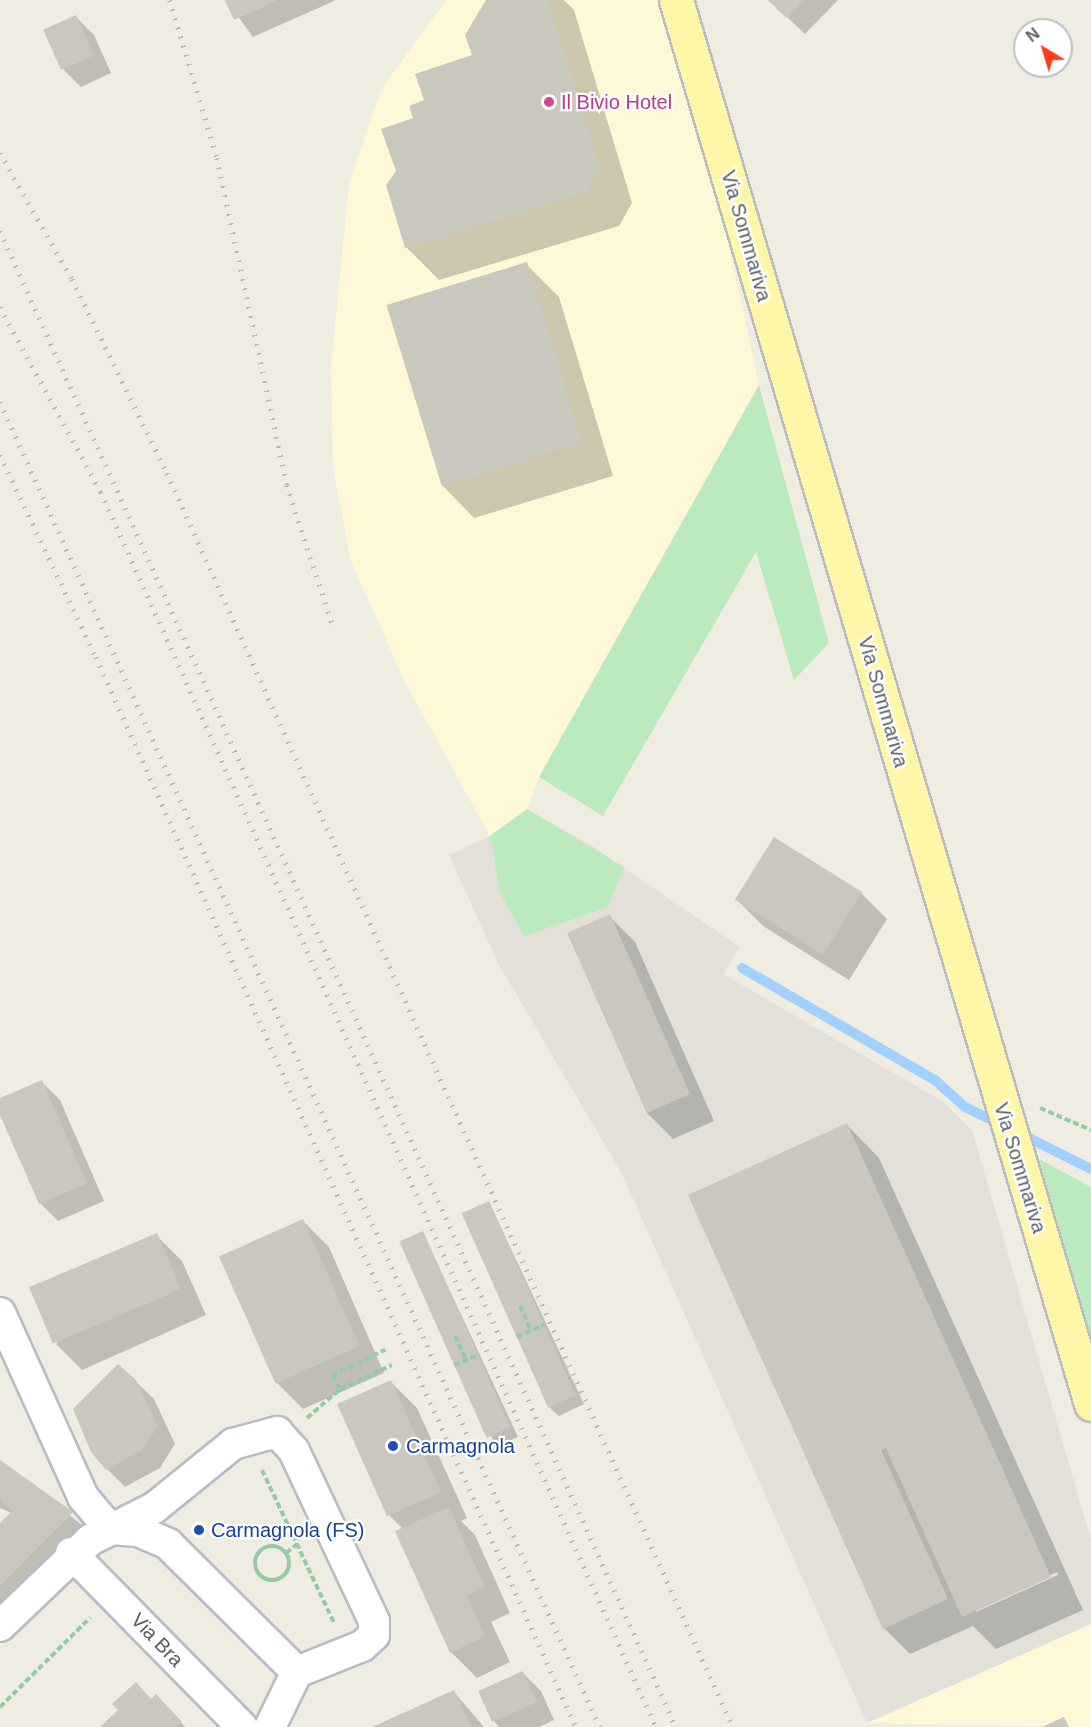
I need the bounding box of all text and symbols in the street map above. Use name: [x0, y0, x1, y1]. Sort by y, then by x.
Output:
north arrow: [1013, 18, 1073, 78]
text: N: [1023, 25, 1043, 45]
place label: Il Bivio Hotel: [561, 90, 672, 114]
marker: Il Bivio Hotel: [542, 95, 556, 109]
street label: Via Sommariva: [716, 168, 776, 304]
street label: Via Sommariva: [853, 634, 913, 770]
street label: Via Sommariva: [989, 1100, 1051, 1236]
place label: Carmagnola: [406, 1434, 515, 1458]
marker: Carmagnola: [384, 1437, 402, 1455]
place label: Carmagnola (FS): [211, 1518, 364, 1542]
marker: Carmagnola (FS): [192, 1523, 206, 1537]
street label: Via Bra: [126, 1608, 188, 1672]

